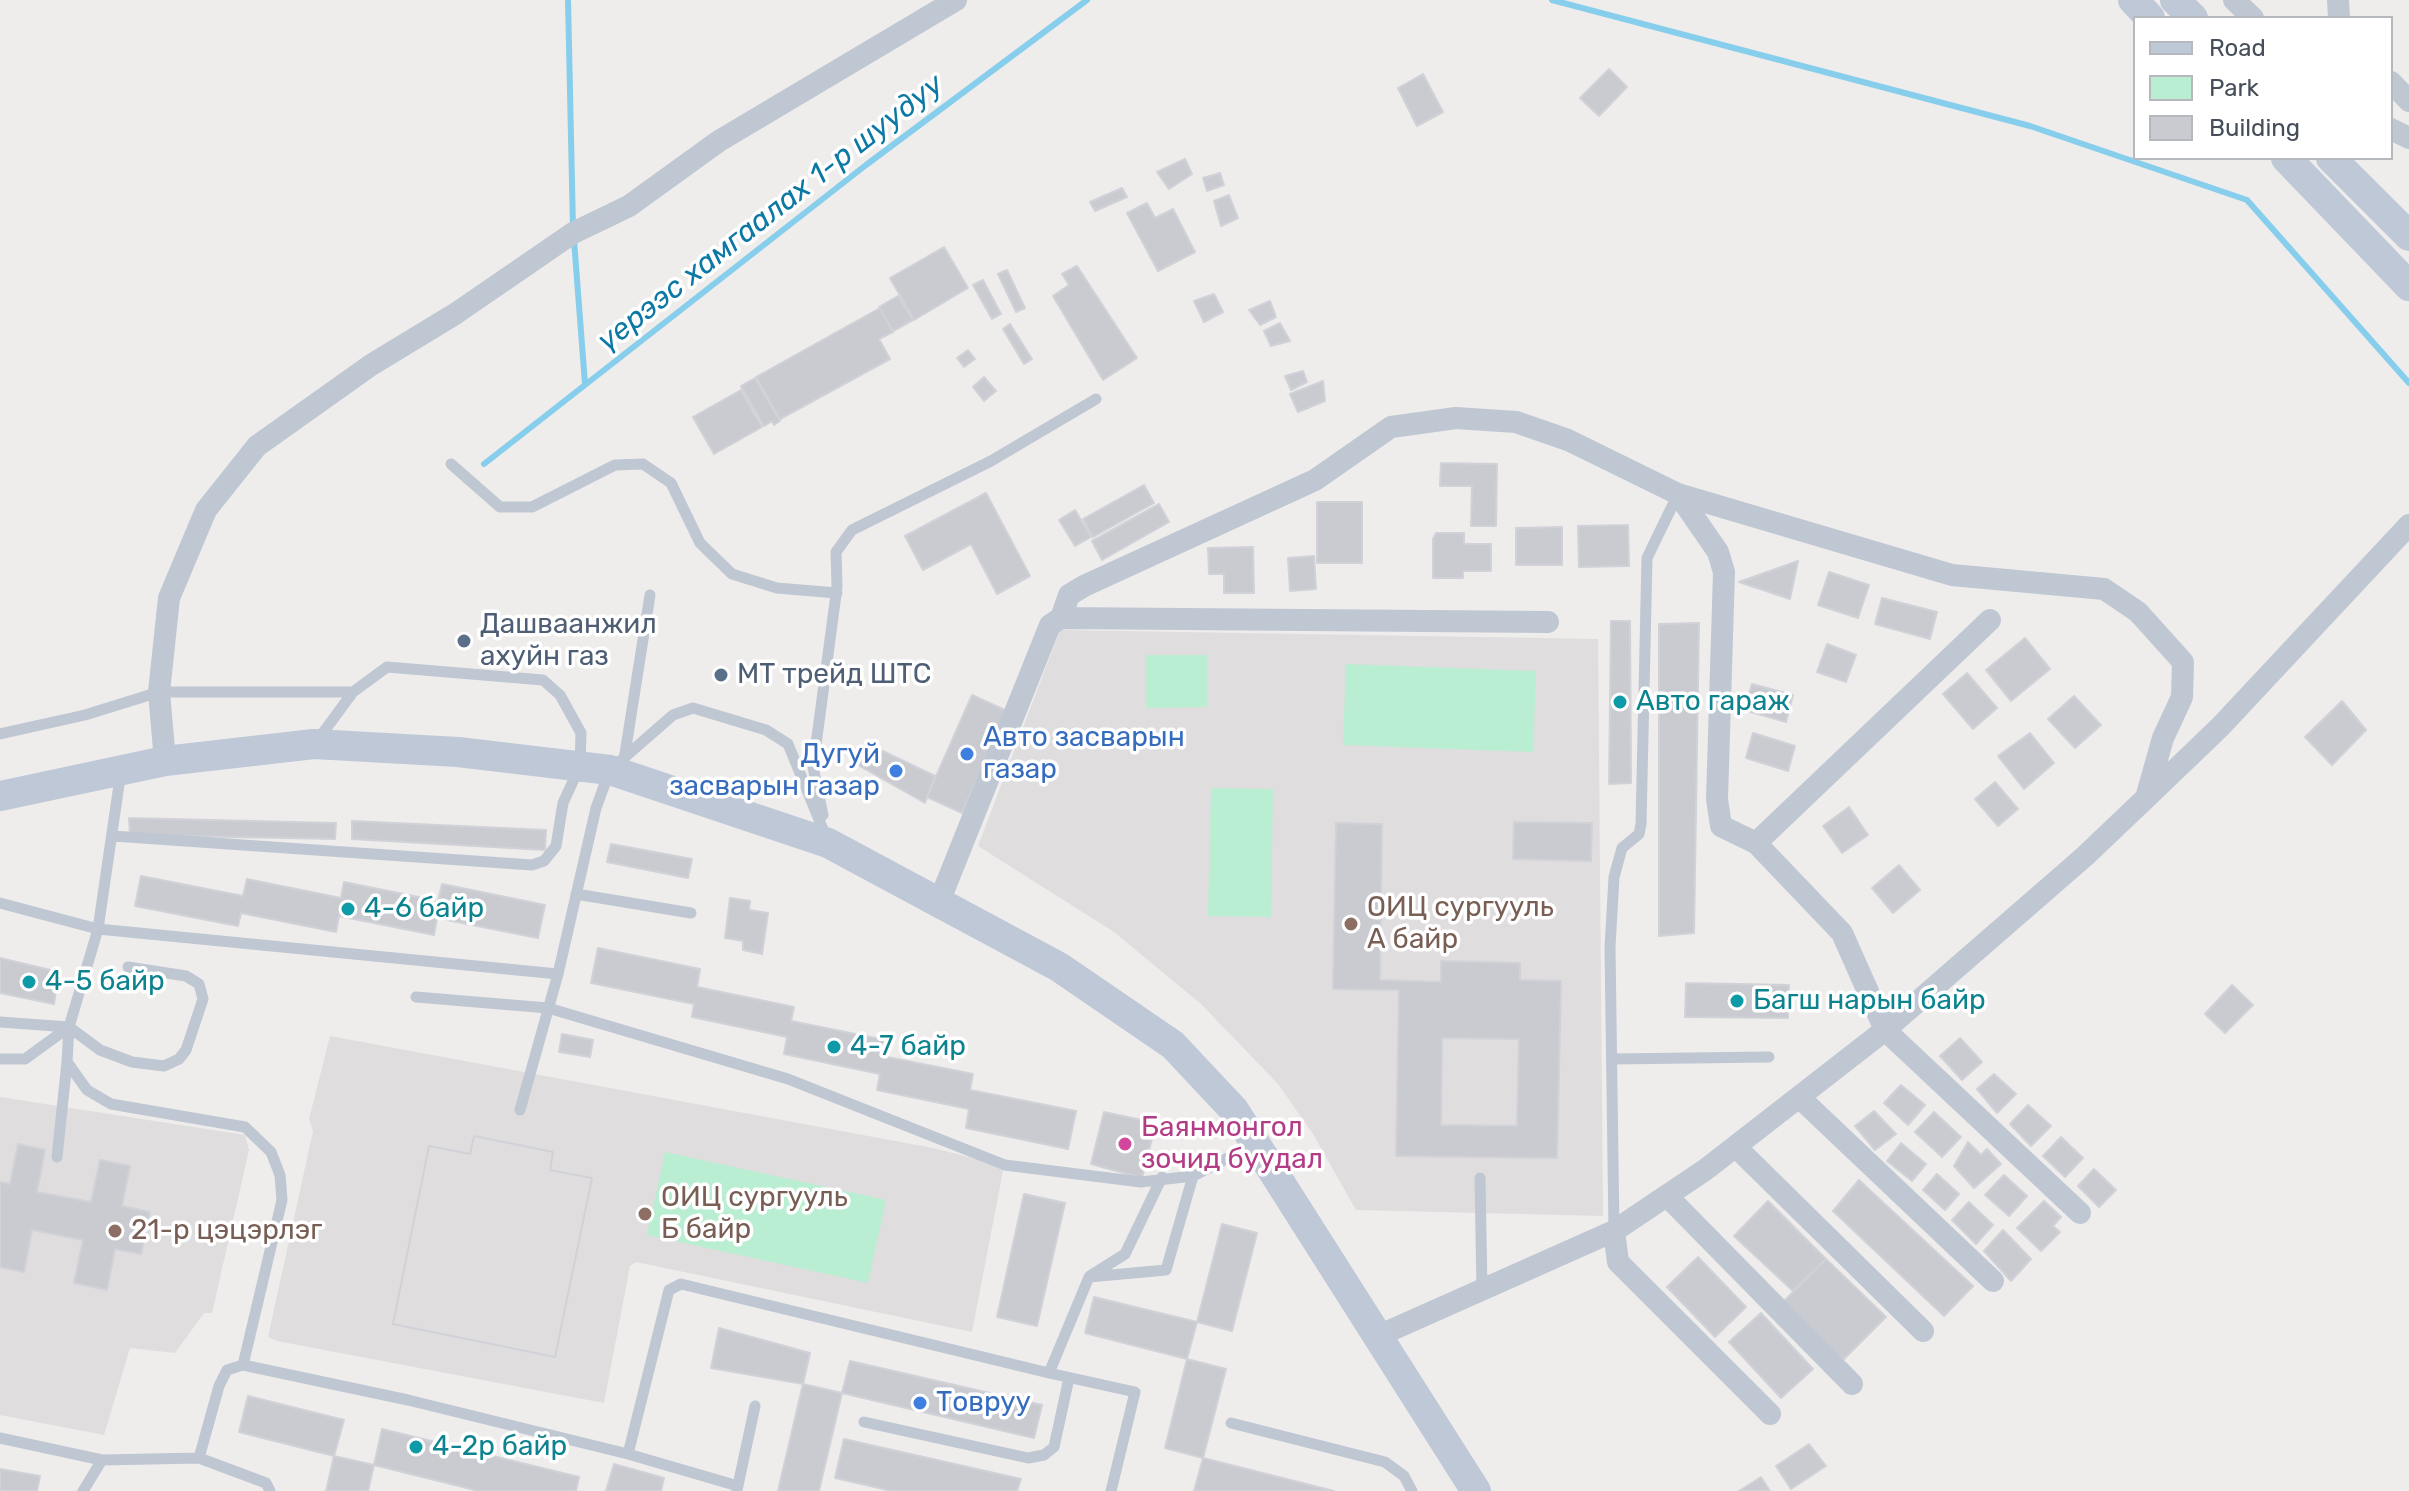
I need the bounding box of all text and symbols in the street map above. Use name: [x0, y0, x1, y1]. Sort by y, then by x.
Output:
legend: [2133, 16, 2393, 160]
text: Road: [2209, 34, 2266, 62]
water label: үерээс хамгаалах 1-р шуудуу: [591, 67, 951, 359]
text: Park: [2209, 74, 2259, 102]
text: Building: [2209, 114, 2300, 142]
place label: Дашваанжил ахуйн газ: [480, 608, 657, 674]
marker: Дашваанжил ахуйн газ: [455, 632, 473, 650]
place label: МТ трейд ШТС: [737, 658, 931, 692]
marker: МТ трейд ШТС: [712, 666, 730, 684]
place label: Авто гараж: [1636, 685, 1790, 719]
marker: Авто гараж: [1611, 693, 1629, 711]
place label: Авто засварын газар: [983, 721, 1185, 787]
place label: Дугуй засварын газар: [669, 738, 880, 804]
marker: Авто засварын газар: [958, 745, 976, 763]
marker: Дугуй засварын газар: [887, 762, 905, 780]
place label: ОИЦ сургууль А байр: [1367, 891, 1554, 957]
place label: 4-6 байр: [364, 892, 484, 926]
marker: 4-6 байр: [339, 900, 357, 918]
marker: ОИЦ сургууль А байр: [1342, 915, 1360, 933]
place label: 4-5 байр: [45, 965, 165, 999]
marker: 4-5 байр: [20, 973, 38, 991]
place label: Багш нарын байр: [1753, 984, 1986, 1018]
marker: Багш нарын байр: [1728, 992, 1746, 1010]
place label: 4-7 байр: [850, 1030, 966, 1064]
marker: 4-7 байр: [825, 1038, 843, 1056]
place label: Баянмонгол зочид буудал: [1141, 1111, 1323, 1177]
marker: Баянмонгол зочид буудал: [1116, 1135, 1134, 1153]
place label: ОИЦ сургууль Б байр: [661, 1181, 848, 1247]
marker: ОИЦ сургууль Б байр: [636, 1205, 654, 1223]
place label: 21-р цэцэрлэг: [131, 1214, 322, 1248]
marker: 21-р цэцэрлэг: [106, 1222, 124, 1240]
place label: Товруу: [936, 1386, 1031, 1420]
marker: Товруу: [911, 1394, 929, 1412]
place label: 4-2р байр: [432, 1430, 567, 1464]
marker: 4-2р байр: [407, 1438, 425, 1456]

